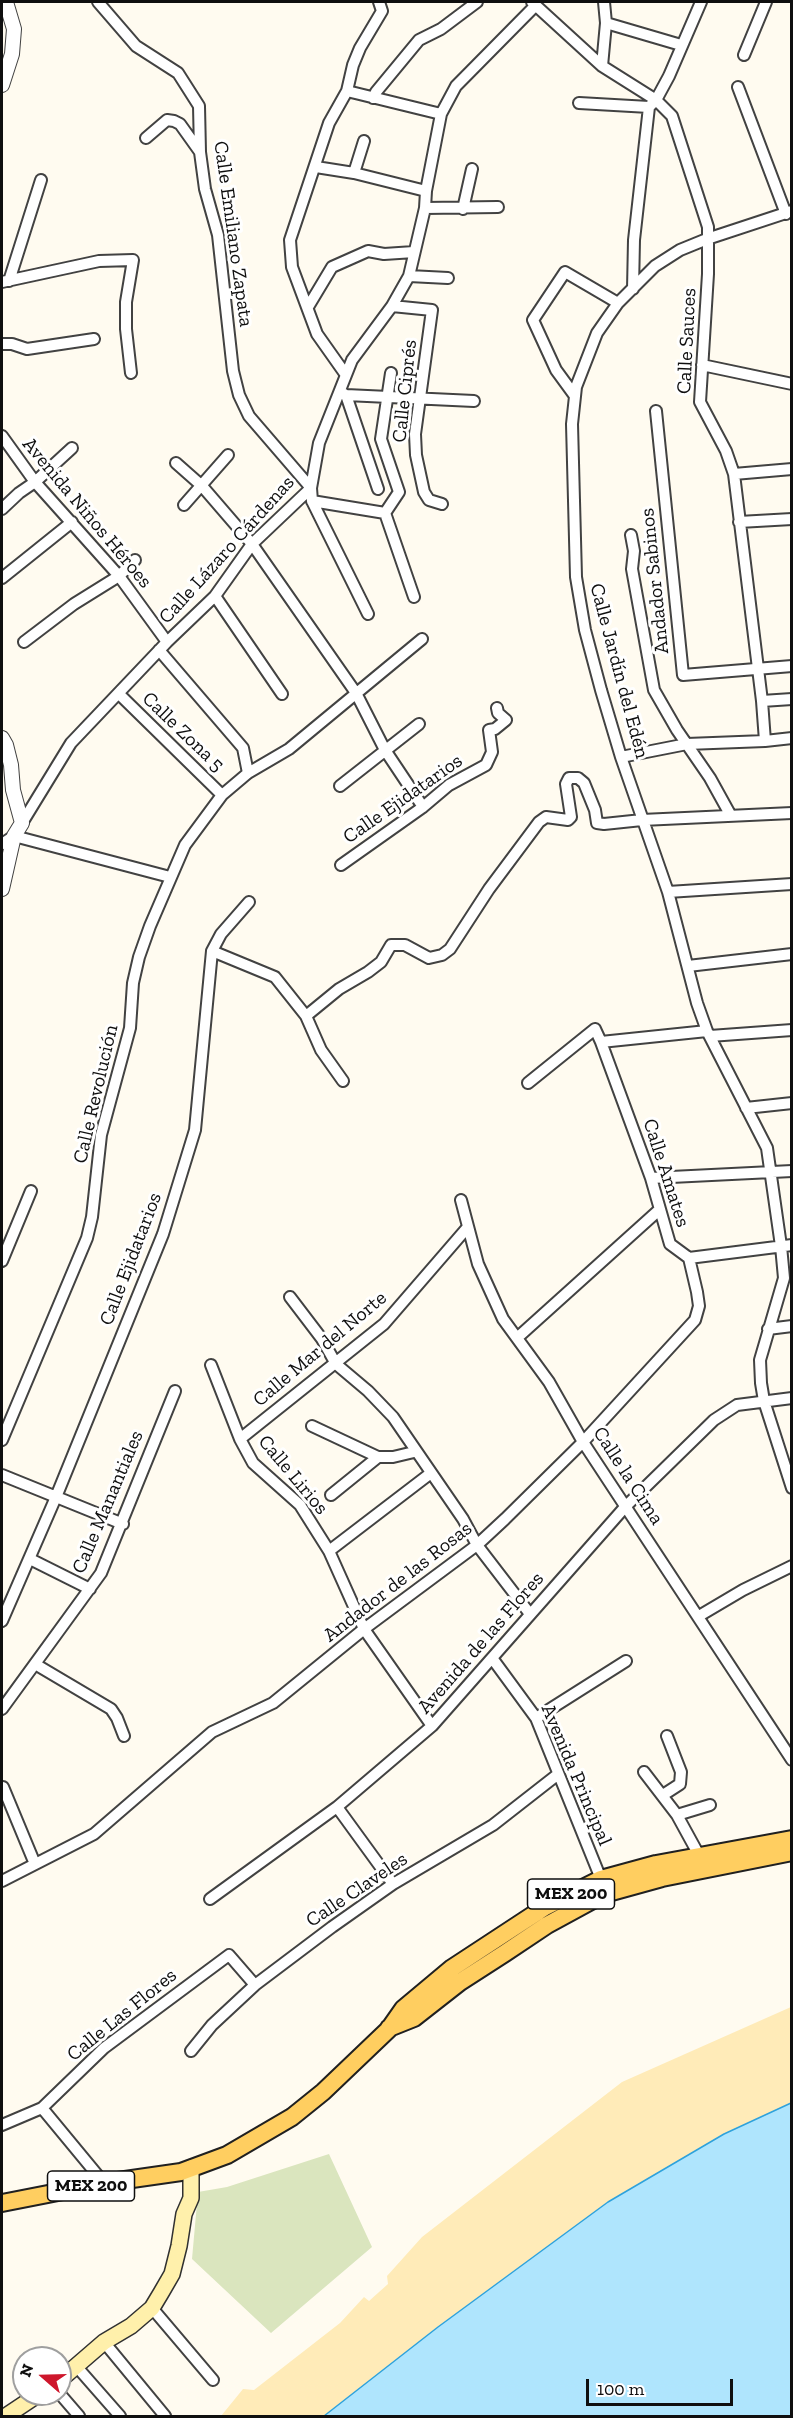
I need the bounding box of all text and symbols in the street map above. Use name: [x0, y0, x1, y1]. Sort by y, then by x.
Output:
street label: Calle Emiliano Zapata: [208, 139, 258, 329]
street label: Calle Sauces: [672, 287, 702, 395]
street label: Calle Ciprés: [388, 338, 422, 444]
street label: Avenida Niños Héroes: [17, 433, 157, 593]
street label: Calle Lázaro Cárdenas: [154, 471, 300, 629]
street label: Andador Sabinos: [635, 507, 675, 655]
street label: Calle Jardín del Edén: [584, 581, 654, 761]
street label: Calle Zona 5: [137, 687, 229, 777]
street label: Calle Ejidatarios: [339, 749, 467, 849]
street label: Calle Revolución: [68, 1022, 124, 1166]
street label: Calle Amates: [637, 1116, 695, 1230]
street label: Calle Ejidatarios: [95, 1189, 167, 1329]
street label: Calle Mar del Norte: [248, 1286, 392, 1412]
street label: Calle la Cima: [587, 1422, 669, 1530]
street label: Calle Manantiales: [67, 1427, 149, 1577]
street label: Calle Lirios: [253, 1430, 333, 1520]
street label: Andador de las Rosas: [319, 1517, 477, 1647]
street label: Avenida de las Flores: [413, 1567, 549, 1719]
street label: Avenida Principal: [535, 1701, 617, 1849]
street label: Calle Claveles: [302, 1847, 412, 1933]
road number: MEX 200: [528, 1879, 614, 1909]
street label: Calle Las Flores: [62, 1963, 182, 2067]
road number: MEX 200: [48, 2171, 134, 2201]
north arrow: [12, 2346, 72, 2406]
text: N: [15, 2361, 38, 2379]
scale bar: [589, 2367, 736, 2405]
text: 100 m: [597, 2378, 644, 2400]

